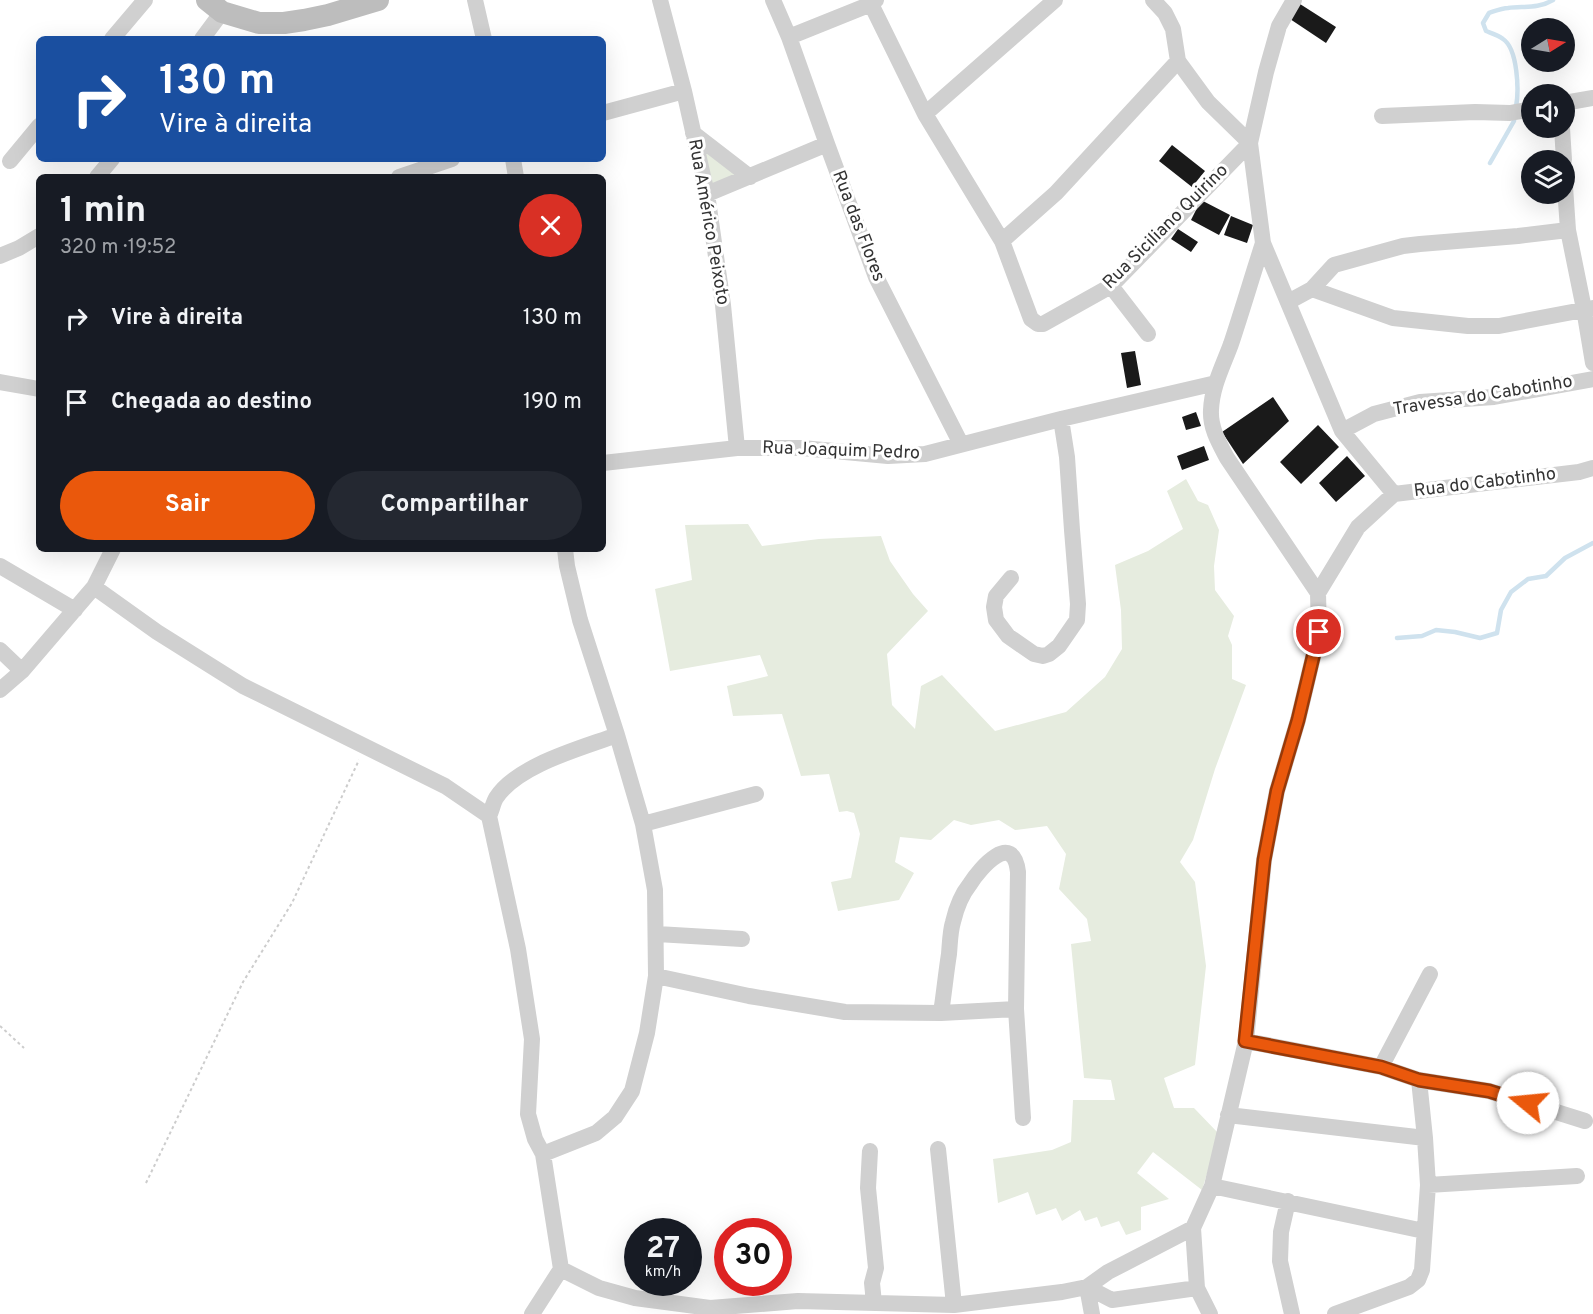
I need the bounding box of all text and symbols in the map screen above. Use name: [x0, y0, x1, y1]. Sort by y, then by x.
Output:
north arrow: [1521, 18, 1575, 72]
map controls: [1521, 18, 1575, 204]
text: 130 m: [159, 56, 275, 109]
icon: right: [60, 60, 138, 138]
button: sound: [1521, 84, 1575, 138]
text: Vire à direita: [159, 108, 312, 142]
street label: Rua Américo Peixoto: [682, 137, 734, 307]
button: layers: [1521, 150, 1575, 204]
street label: Rua Siciliano Quirino: [1098, 159, 1234, 295]
street label: Rua das Flores: [826, 167, 890, 285]
text: 1 min: [60, 189, 146, 235]
button: close: [519, 194, 582, 257]
text: 320 m · 19:52: [60, 235, 176, 261]
icon: right: [60, 302, 93, 335]
text: Vire à direita: [111, 305, 243, 332]
text: 130 m: [523, 305, 582, 332]
street label: Travessa do Cabotinho: [1392, 370, 1574, 422]
icon: arrive: [60, 386, 93, 419]
text: Chegada ao destino: [111, 389, 312, 416]
text: 190 m: [523, 389, 582, 416]
street label: Rua Joaquim Pedro: [762, 437, 920, 465]
street label: Rua do Cabotinho: [1413, 463, 1557, 503]
button: Sair: [60, 471, 315, 540]
button: Compartilhar: [327, 471, 582, 540]
pin: [1293, 606, 1344, 657]
icon: arrive: [1302, 615, 1335, 648]
position arrow: [1496, 1071, 1560, 1135]
speed limit sign: 30: [714, 1218, 792, 1296]
text: 27: [646, 1231, 680, 1268]
text: km/h: [645, 1263, 681, 1282]

